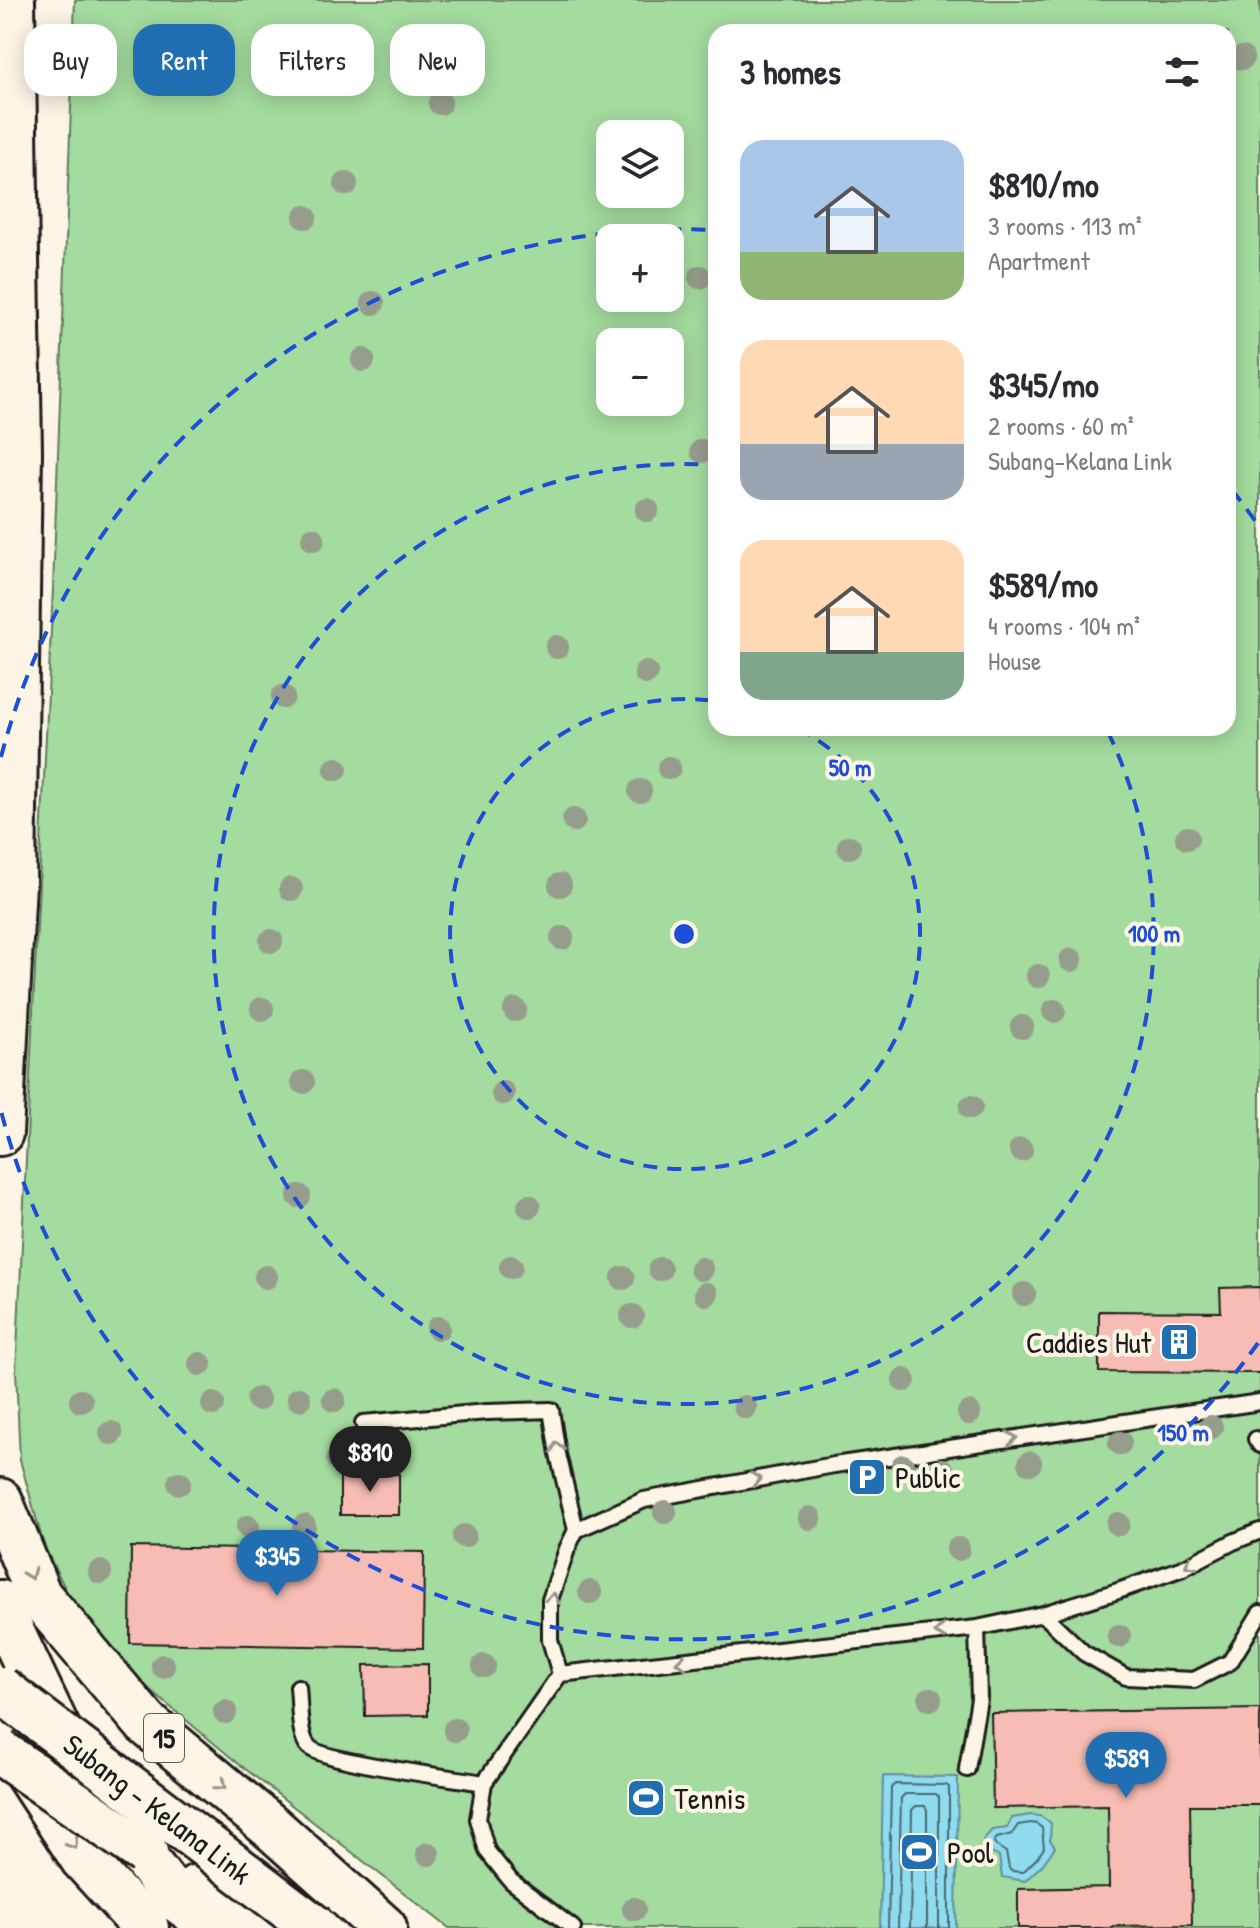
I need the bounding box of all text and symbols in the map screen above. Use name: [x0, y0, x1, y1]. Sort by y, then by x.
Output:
chip: Buy: [24, 24, 117, 96]
chip: Rent: [133, 24, 235, 96]
chip: Filters: [251, 24, 374, 96]
chip: New: [390, 24, 485, 96]
text: 3 homes: [740, 49, 841, 95]
icon: filters: [1160, 50, 1204, 94]
map controls: [596, 120, 684, 416]
button: layers: [596, 120, 684, 208]
text: $810/mo: [988, 162, 1099, 208]
icon: home: [804, 172, 900, 268]
text: 3 rooms · 113 m²: [988, 208, 1142, 243]
button: +: [596, 224, 684, 312]
text: Apartment: [988, 243, 1090, 278]
button: −: [596, 328, 684, 416]
text: $345/mo: [988, 362, 1099, 408]
icon: home: [804, 372, 900, 468]
text: 2 rooms · 60 m²: [988, 408, 1134, 443]
text: Subang-Kelana Link: [988, 443, 1172, 478]
text: $589/mo: [988, 562, 1098, 608]
icon: home: [804, 572, 900, 668]
text: 4 rooms · 104 m²: [988, 608, 1140, 643]
text: House: [988, 643, 1041, 678]
text: 50 m: [829, 751, 871, 783]
text: 100 m: [1128, 917, 1180, 949]
centre of rings: [670, 920, 698, 948]
building icon: Caddies Hut: [1158, 1321, 1200, 1363]
place label: Caddies Hut: [1026, 1322, 1152, 1362]
text: 150 m: [1157, 1416, 1209, 1448]
pin: $810: [323, 1426, 417, 1494]
one-way arrow: [1005, 1430, 1019, 1447]
text: $810: [347, 1434, 393, 1469]
one-way arrow: [549, 1441, 566, 1454]
parking icon: Public: [846, 1456, 888, 1498]
place label: Public: [895, 1457, 960, 1497]
one-way arrow: [749, 1471, 762, 1488]
pin: $345: [230, 1530, 324, 1598]
text: $345: [254, 1538, 300, 1573]
one-way arrow: [1183, 1554, 1198, 1570]
one-way arrow: [20, 1565, 36, 1580]
one-way arrow: [543, 1592, 560, 1605]
one-way arrow: [933, 1623, 947, 1640]
one-way arrow: [674, 1653, 688, 1670]
road number: 15: [144, 1714, 184, 1762]
street label: Subang - Kelana Link: [55, 1724, 260, 1893]
pin: $589: [1079, 1732, 1173, 1800]
text: $589: [1104, 1740, 1148, 1775]
one-way arrow: [212, 1776, 227, 1790]
sports icon: Tennis: [625, 1777, 667, 1819]
place label: Tennis: [674, 1778, 745, 1818]
sports icon: Pool: [898, 1831, 940, 1873]
place label: Pool: [947, 1832, 994, 1872]
one-way arrow: [63, 1835, 78, 1849]

